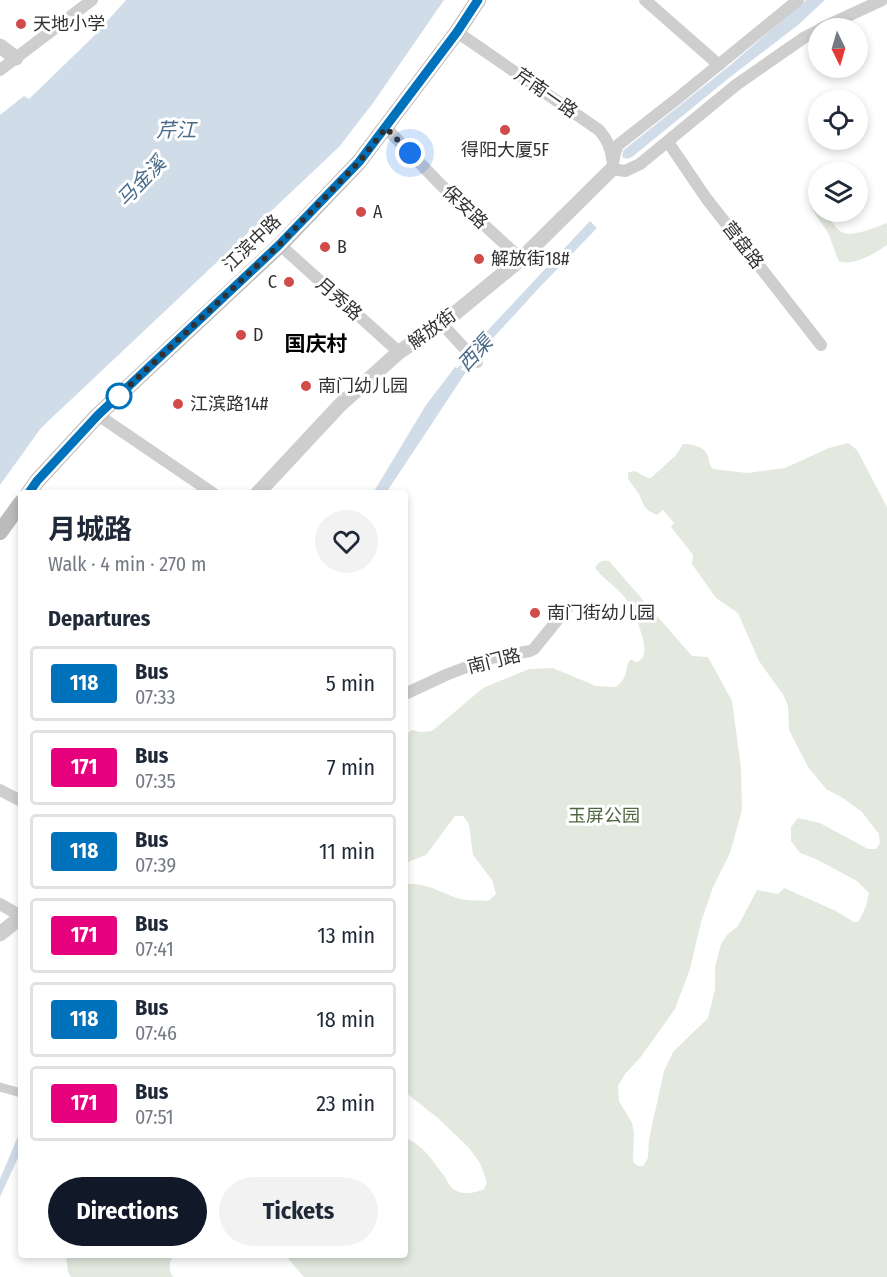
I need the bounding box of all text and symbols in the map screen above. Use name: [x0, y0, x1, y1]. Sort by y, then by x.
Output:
place label: 天地小学: [33, 13, 105, 35]
marker: 天地小学: [14, 17, 28, 31]
north arrow: [808, 18, 868, 78]
map controls: [808, 18, 868, 222]
street label: 芹南一路: [510, 63, 582, 123]
button: locate: [808, 90, 868, 150]
water label: 芹江: [156, 118, 198, 142]
marker: 得阳大厦5F: [498, 123, 512, 137]
your location: [395, 138, 425, 168]
place label: 得阳大厦5F: [461, 139, 549, 161]
water label: 马金溪: [112, 150, 172, 211]
button: layers: [808, 162, 868, 222]
street label: 保安路: [438, 181, 492, 233]
place label: A: [373, 201, 383, 223]
marker: A: [354, 205, 368, 219]
street label: 江滨中路: [218, 210, 286, 276]
street label: 营盘路: [718, 217, 768, 273]
place label: B: [337, 236, 347, 258]
marker: B: [318, 240, 332, 254]
place label: 解放街18#: [491, 248, 570, 270]
marker: 解放街18#: [472, 252, 486, 266]
place label: C: [268, 271, 277, 293]
street label: 月秀路: [311, 273, 367, 325]
marker: C: [282, 275, 296, 289]
street label: 解放街: [404, 304, 460, 354]
place label: D: [253, 324, 263, 346]
marker: D: [234, 328, 248, 342]
water label: 西渠: [453, 328, 499, 376]
district label: 国庆村: [285, 331, 348, 357]
place label: 南门幼儿园: [318, 375, 408, 397]
marker: 南门幼儿园: [299, 379, 313, 393]
unlabelled marker: [106, 383, 132, 409]
place label: 江滨路14#: [190, 393, 269, 415]
marker: 江滨路14#: [171, 397, 185, 411]
button: heart: [315, 510, 378, 573]
text: 月城路: [48, 513, 132, 546]
text: Walk · 4 min · 270 m: [48, 552, 206, 576]
place label: 南门街幼儿园: [547, 602, 655, 624]
text: Departures: [48, 605, 150, 632]
marker: 南门街幼儿园: [528, 606, 542, 620]
street label: 南门路: [465, 644, 523, 678]
text: Bus: [135, 658, 168, 685]
text: 118: [70, 670, 98, 696]
text: 5 min: [326, 670, 375, 697]
text: 07:33: [135, 685, 176, 709]
text: Bus: [135, 742, 168, 769]
text: 171: [71, 754, 97, 780]
text: 7 min: [327, 754, 375, 781]
text: 07:35: [135, 769, 176, 793]
park label: 玉屏公园: [568, 805, 640, 827]
text: Bus: [135, 826, 168, 853]
text: 118: [70, 838, 98, 864]
text: 11 min: [319, 838, 375, 865]
text: 07:39: [135, 853, 176, 877]
text: Bus: [135, 910, 168, 937]
text: 171: [71, 922, 97, 948]
text: 13 min: [317, 922, 375, 949]
text: 07:41: [135, 937, 174, 961]
text: Bus: [135, 994, 168, 1021]
text: 118: [70, 1006, 98, 1032]
text: 18 min: [316, 1006, 375, 1033]
text: 07:46: [135, 1021, 177, 1045]
text: Bus: [135, 1078, 168, 1105]
text: 171: [71, 1090, 97, 1116]
text: 23 min: [316, 1090, 375, 1117]
text: 07:51: [135, 1105, 173, 1129]
button: Directions: [48, 1177, 207, 1246]
button: Tickets: [219, 1177, 378, 1246]

